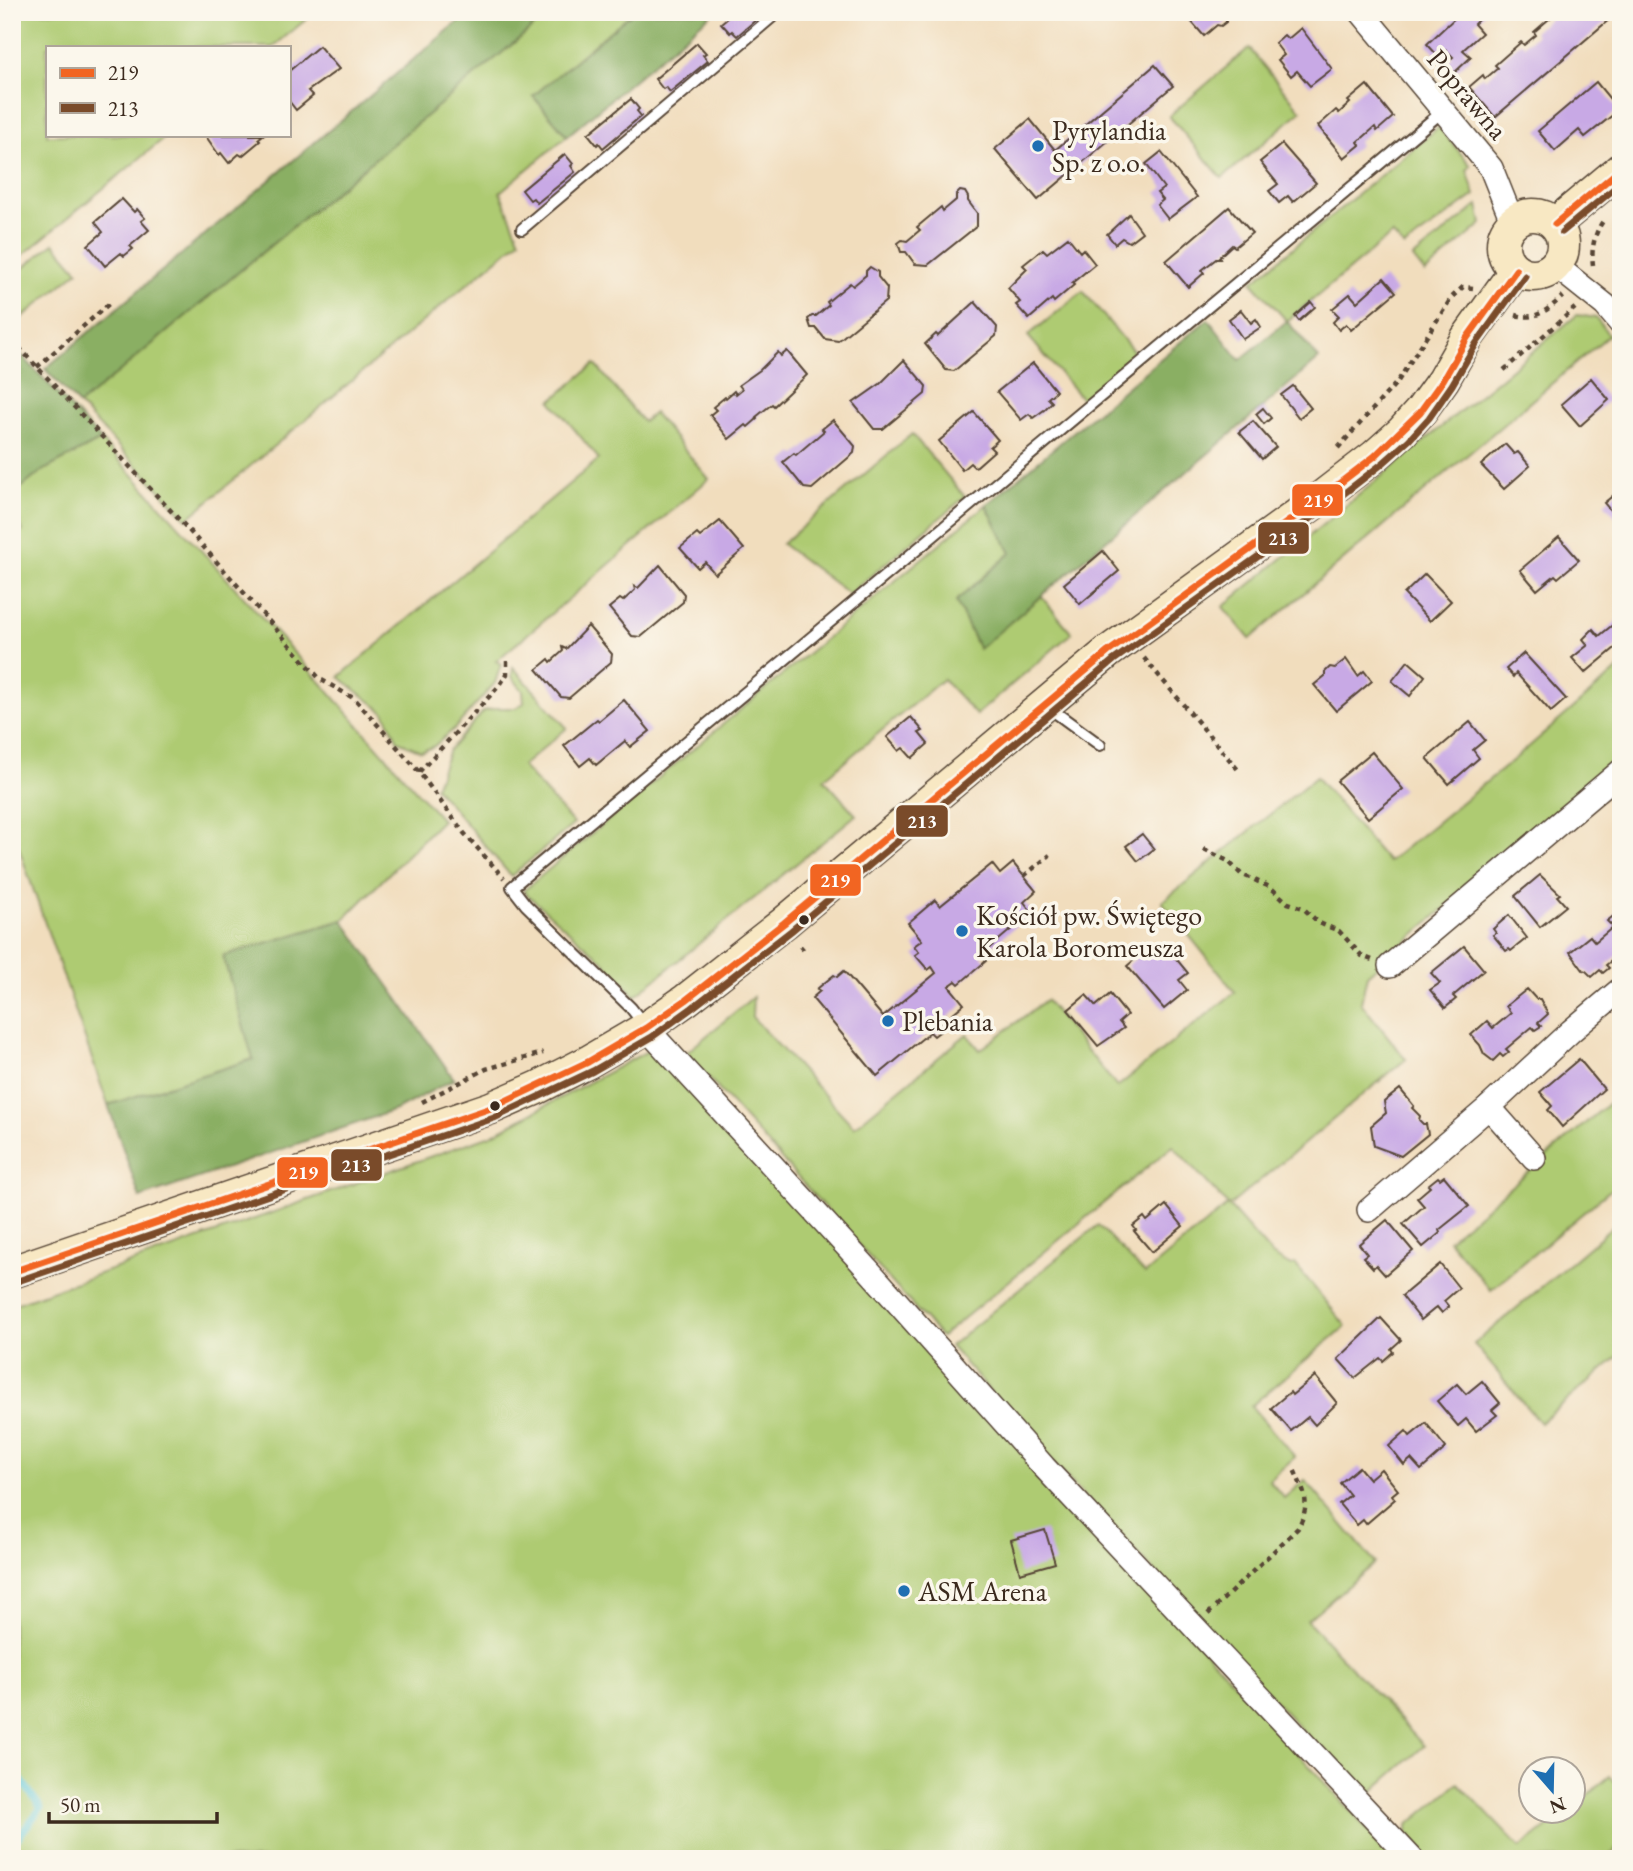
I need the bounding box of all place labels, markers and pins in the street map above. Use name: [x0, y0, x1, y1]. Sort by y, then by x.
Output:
place label: Pyrylandia Sp. z o.o.: [1052, 112, 1167, 180]
marker: Pyrylandia Sp. z o.o.: [1030, 138, 1046, 154]
place label: Kościół pw. Świętego Karola Boromeusza: [976, 897, 1202, 965]
unlabelled marker: [797, 913, 811, 927]
marker: Kościół pw. Świętego Karola Boromeusza: [954, 923, 970, 939]
place label: Plebania: [902, 1003, 994, 1039]
marker: Plebania: [880, 1013, 896, 1029]
unlabelled marker: [488, 1099, 502, 1113]
place label: ASM Arena: [917, 1573, 1048, 1609]
marker: ASM Arena: [896, 1583, 912, 1599]

